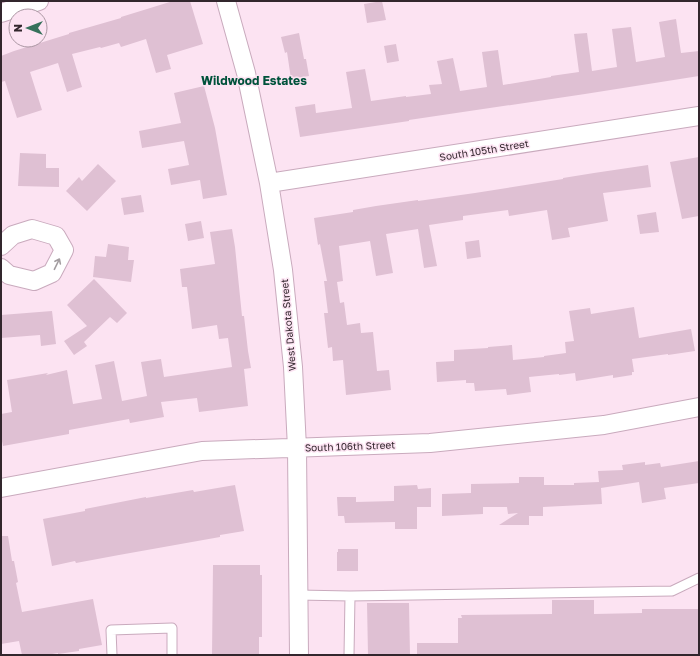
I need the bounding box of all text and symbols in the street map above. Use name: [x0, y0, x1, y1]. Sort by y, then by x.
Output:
north arrow: [8, 8, 48, 48]
text: N: [11, 24, 24, 32]
district label: Wildwood Estates: [201, 73, 307, 88]
street label: South 105th Street: [439, 137, 529, 163]
one-way arrow: [54, 258, 61, 270]
street label: West Dakota Street: [278, 278, 298, 372]
street label: South 106th Street: [305, 438, 395, 454]

